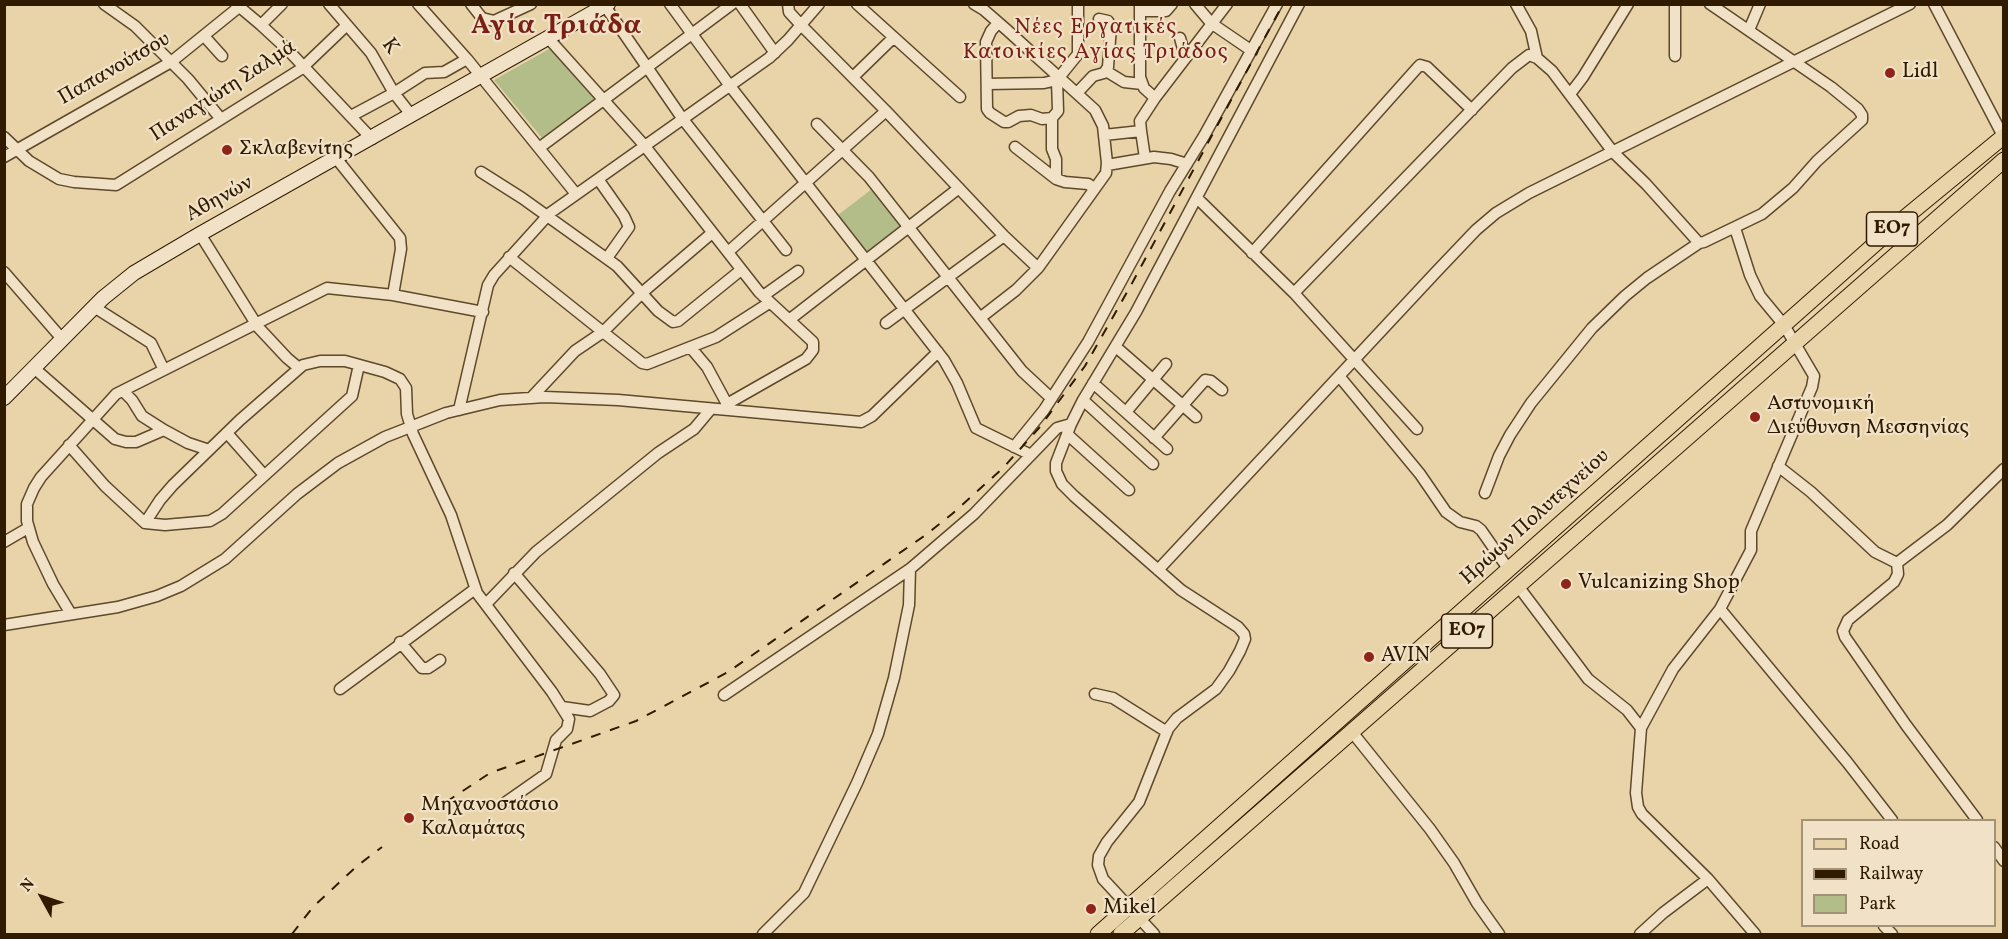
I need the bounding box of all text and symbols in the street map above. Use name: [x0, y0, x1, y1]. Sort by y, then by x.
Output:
district label: Αγία Τριάδα: [471, 12, 643, 44]
district label: Νέες Εργατικές Κατοικίες Αγίας Τριάδος: [963, 16, 1229, 68]
street label: Παπανούτσου: [55, 28, 175, 112]
street label: Κ: [375, 34, 403, 60]
street label: Παναγιώτη Σαλμά: [146, 35, 302, 149]
place label: Lidl: [1902, 60, 1938, 86]
marker: Lidl: [1883, 66, 1897, 80]
place label: Σκλαβενίτης: [239, 137, 353, 163]
marker: Σκλαβενίτης: [220, 143, 234, 157]
street label: Αθηνών: [182, 171, 258, 229]
road number: ΕΟ7: [1866, 212, 1918, 246]
place label: Αστυνομική Διεύθυνση Μεσσηνίας: [1767, 392, 1969, 442]
marker: Αστυνομική Διεύθυνση Μεσσηνίας: [1748, 410, 1762, 424]
street label: Ηρώων Πολυτεχνείου: [1456, 444, 1616, 592]
place label: Vulcanizing Shop: [1578, 571, 1740, 597]
marker: Vulcanizing Shop: [1559, 577, 1573, 591]
road number: ΕΟ7: [1442, 614, 1492, 648]
place label: AVIN: [1381, 644, 1430, 670]
marker: AVIN: [1362, 650, 1376, 664]
place label: Μηχανοστάσιο Καλαμάτας: [421, 793, 559, 843]
marker: Μηχανοστάσιο Καλαμάτας: [402, 811, 416, 825]
legend: [1801, 819, 1996, 927]
text: Road: [1859, 832, 1900, 857]
text: Railway: [1859, 862, 1923, 887]
north arrow: [12, 867, 72, 927]
text: N: [16, 874, 40, 897]
text: Park: [1859, 892, 1896, 917]
place label: Mikel: [1103, 896, 1156, 922]
marker: Mikel: [1084, 902, 1098, 916]

